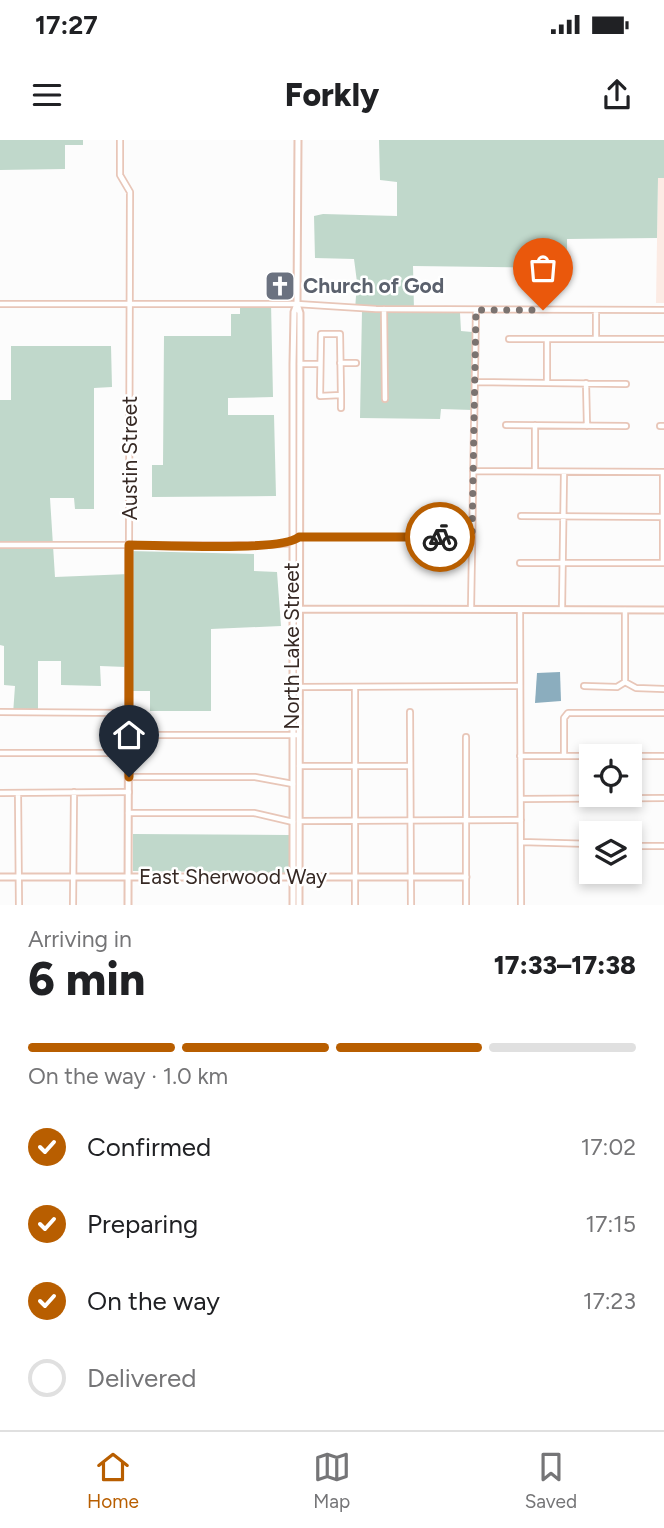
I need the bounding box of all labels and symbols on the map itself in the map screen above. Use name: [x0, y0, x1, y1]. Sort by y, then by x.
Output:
pin: [513, 238, 573, 310]
church icon: Church of God: [263, 269, 297, 303]
place label: Church of God: [303, 273, 444, 298]
street label: Austin Street: [117, 396, 142, 520]
courier: [405, 502, 475, 572]
street label: North Lake Street: [279, 562, 304, 730]
pin: [99, 705, 159, 777]
street label: East Sherwood Way: [139, 864, 327, 889]

